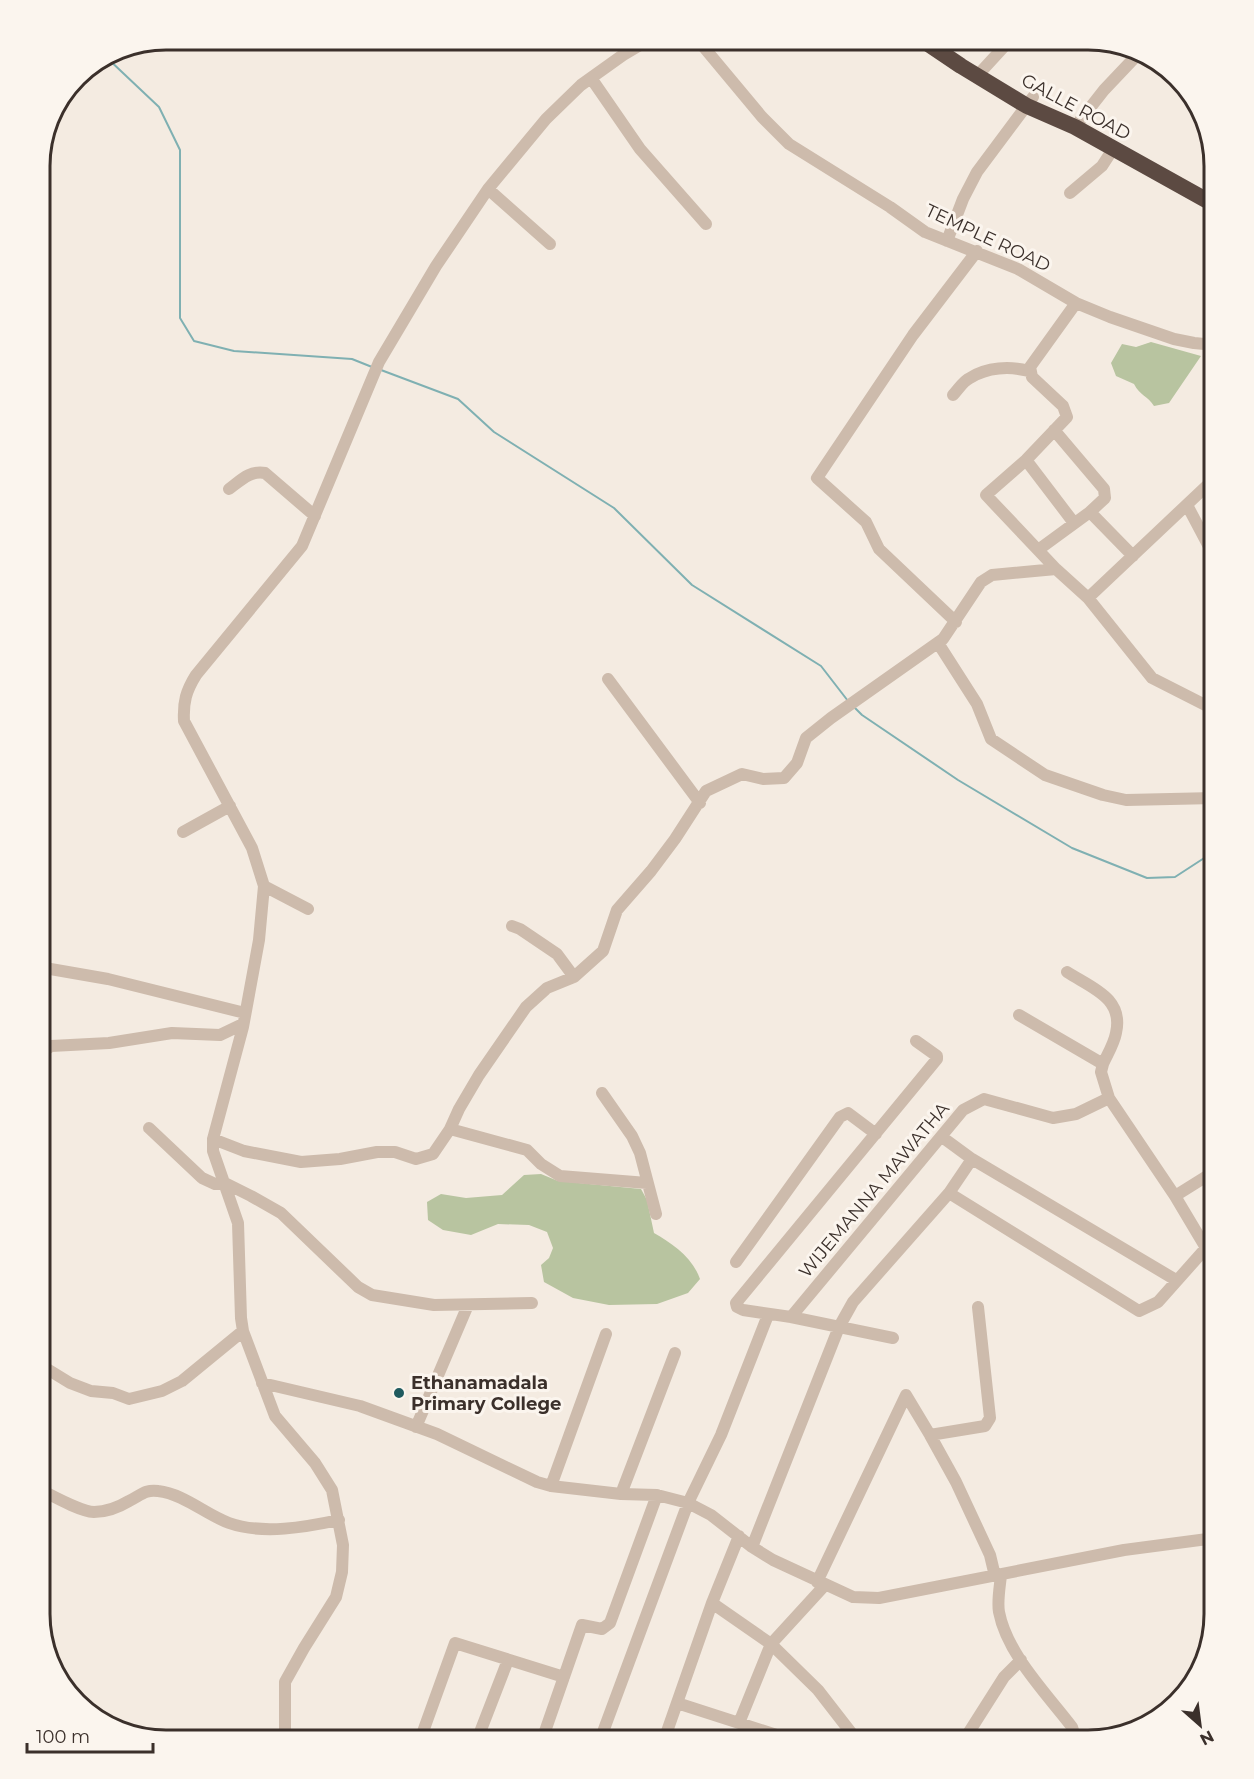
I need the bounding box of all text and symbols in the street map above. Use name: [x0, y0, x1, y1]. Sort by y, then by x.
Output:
street label: GALLE ROAD: [1018, 69, 1134, 145]
street label: TEMPLE ROAD: [922, 199, 1054, 277]
street label: WIJEMANNA MAWATHA: [794, 1098, 954, 1282]
place label: Ethanamadala Primary College: [411, 1372, 561, 1415]
marker: Ethanamadala Primary College: [392, 1386, 406, 1400]
north arrow: [1170, 1695, 1230, 1755]
scale bar: [27, 1716, 153, 1754]
text: 100 m: [36, 1726, 90, 1748]
text: N: [1197, 1726, 1217, 1749]

